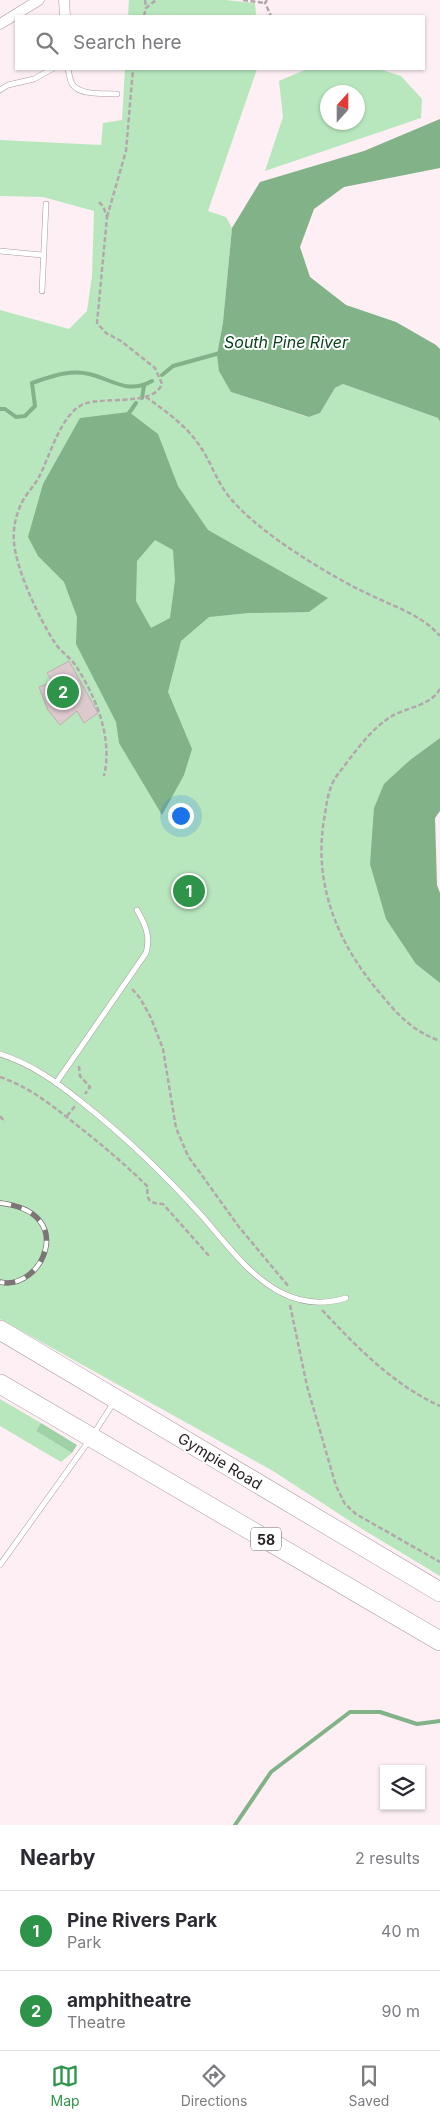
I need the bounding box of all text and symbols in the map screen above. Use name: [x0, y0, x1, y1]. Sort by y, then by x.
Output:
search box: [15, 15, 425, 70]
icon: search: [33, 29, 61, 57]
text: Search here: [73, 31, 182, 54]
north arrow: [320, 85, 365, 130]
water label: South Pine River: [224, 332, 349, 352]
pin: 2: [47, 673, 79, 711]
your location: [168, 803, 194, 829]
pin: 1: [173, 872, 205, 910]
street label: Gympie Road: [175, 1428, 265, 1494]
road number: 58: [251, 1528, 281, 1550]
map controls: [380, 1765, 425, 1810]
button: layers: [380, 1765, 425, 1810]
text: Nearby: [20, 1845, 95, 1870]
text: 2 results: [355, 1848, 420, 1868]
text: Pine Rivers Park: [67, 1909, 217, 1932]
text: 1: [33, 1921, 39, 1941]
text: 40 m: [381, 1921, 420, 1941]
text: Park: [67, 1932, 101, 1952]
text: amphitheatre: [67, 1989, 191, 2012]
text: 2: [31, 2001, 41, 2021]
text: 90 m: [381, 2001, 420, 2021]
text: Theatre: [67, 2012, 126, 2032]
tab: Map: [51, 2062, 80, 2109]
tab: Directions: [181, 2062, 247, 2109]
tab: Saved: [348, 2062, 389, 2109]

